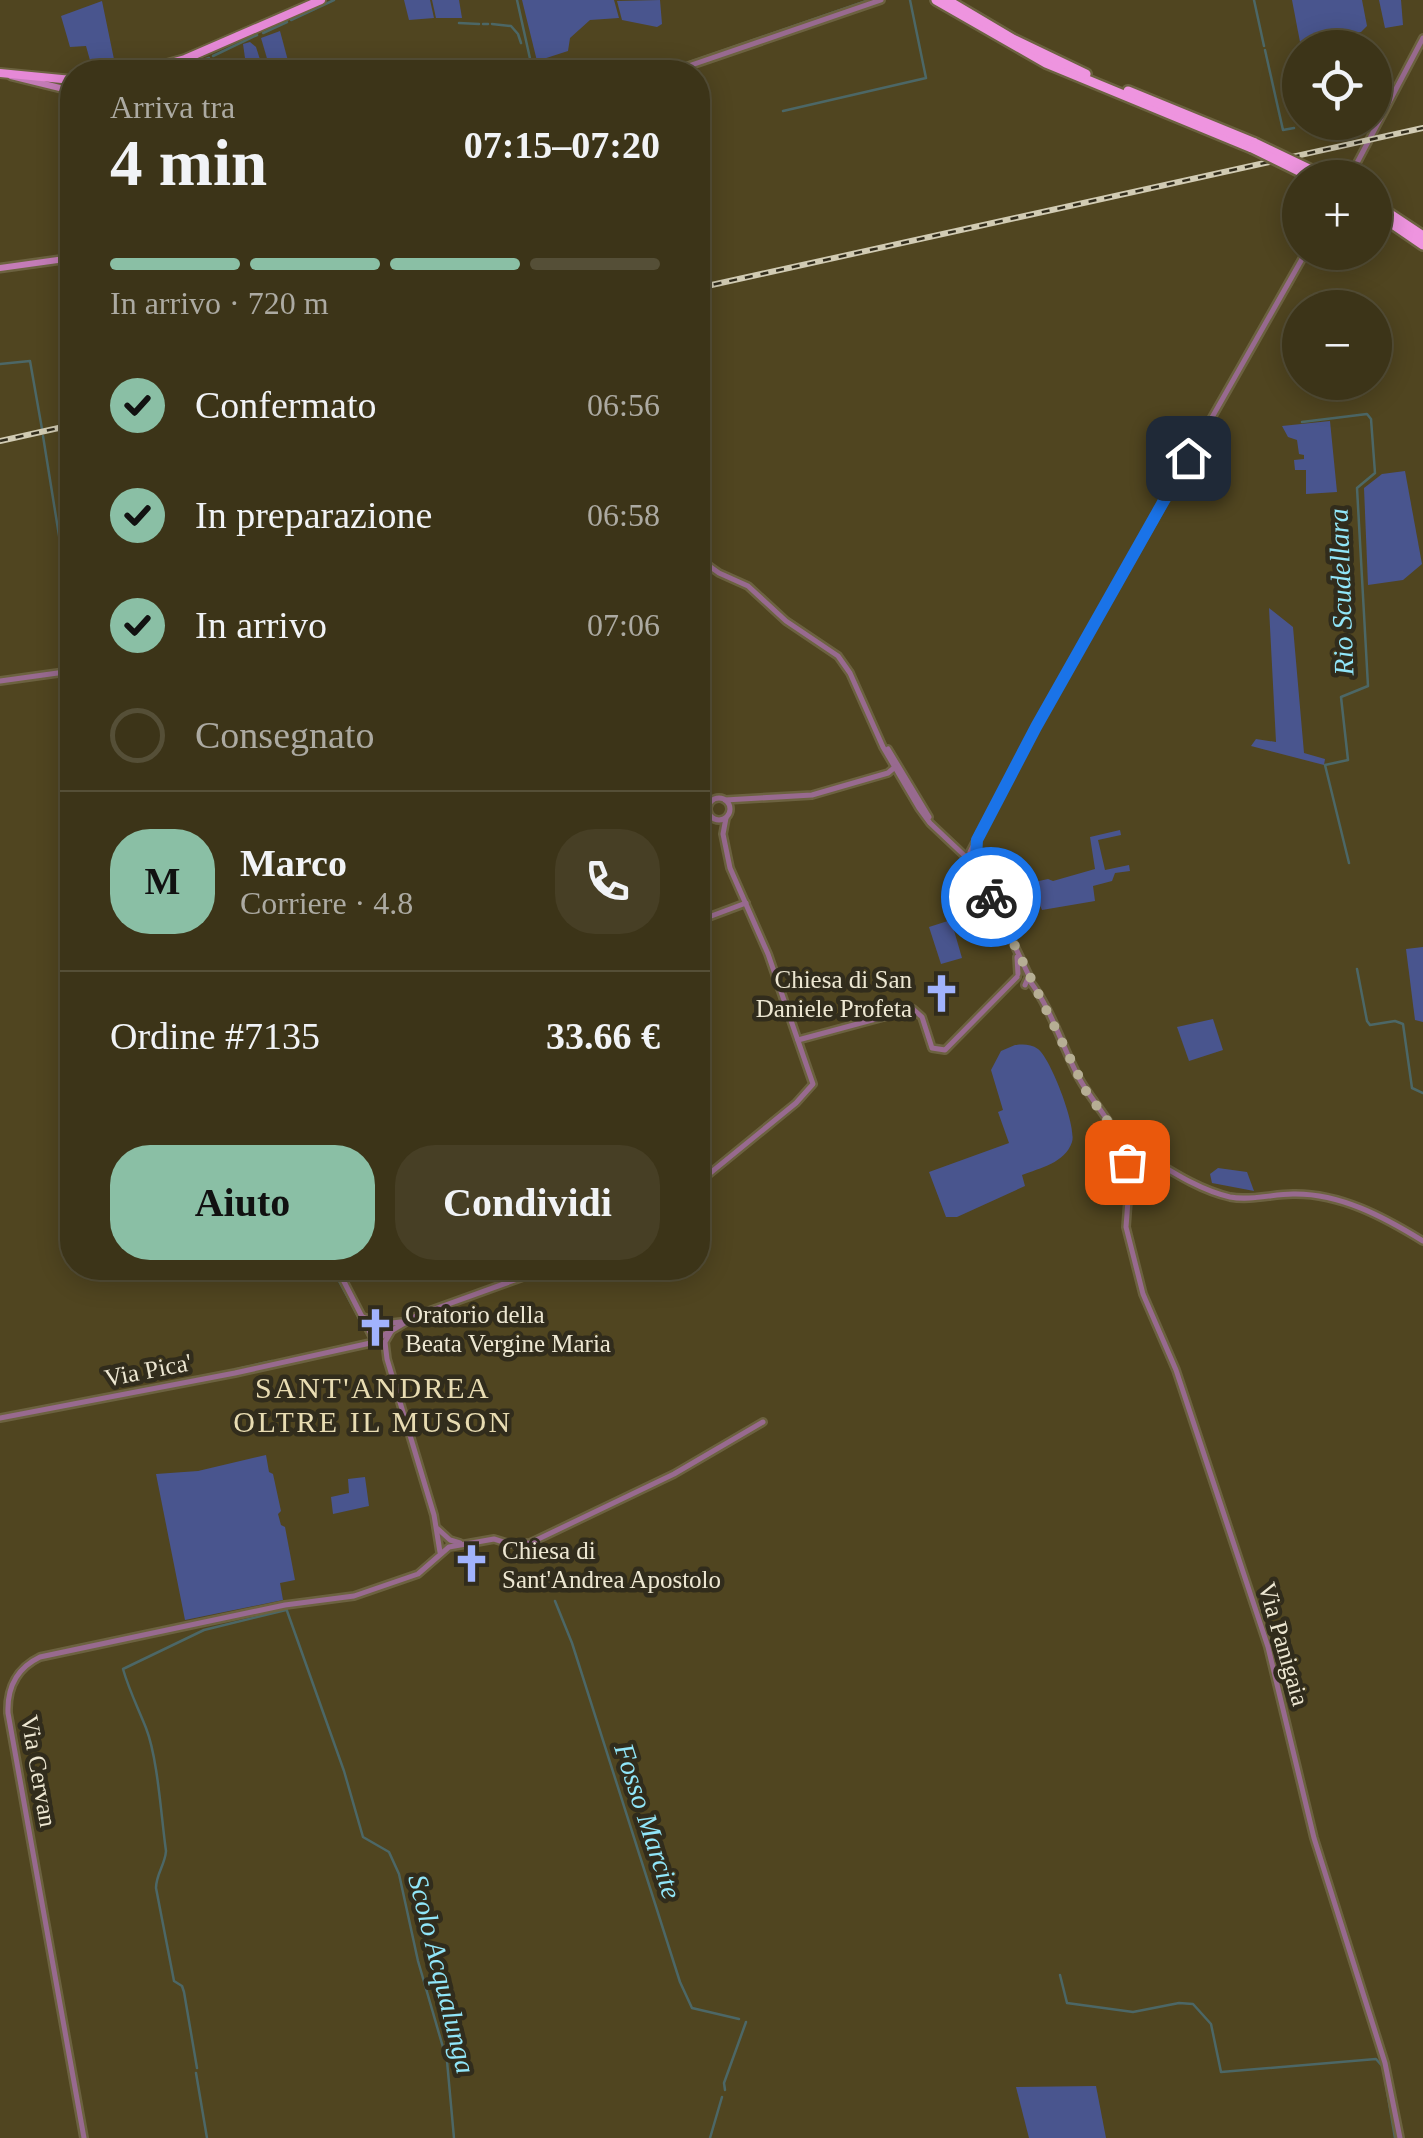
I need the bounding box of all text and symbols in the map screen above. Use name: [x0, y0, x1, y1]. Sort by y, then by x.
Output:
map controls: [1282, 30, 1392, 400]
button: locate: [1282, 30, 1392, 140]
text: Arriva tra: [110, 89, 235, 125]
text: 07:15–07:20: [464, 124, 660, 166]
text: 4 min: [110, 127, 267, 199]
button: +: [1282, 160, 1392, 270]
text: In arrivo · 720 m: [110, 285, 329, 321]
button: −: [1282, 290, 1392, 400]
icon: check: [110, 378, 165, 433]
text: Confermato: [195, 384, 377, 426]
text: 06:56: [587, 387, 660, 423]
pin: [1146, 416, 1231, 501]
icon: home: [1161, 431, 1216, 486]
icon: check: [110, 488, 165, 543]
text: In preparazione: [195, 494, 432, 536]
text: 06:58: [587, 497, 660, 533]
water label: Rio Scudellara: [1323, 508, 1359, 677]
icon: check: [110, 598, 165, 653]
text: In arrivo: [195, 604, 327, 646]
text: 07:06: [587, 607, 660, 643]
text: Consegnato: [195, 714, 374, 756]
button: phone: [555, 829, 660, 934]
text: Marco: [240, 842, 347, 884]
courier: [941, 847, 1041, 947]
text: M: [145, 860, 180, 902]
icon: bike: [964, 870, 1019, 925]
text: Corriere · 4.8: [240, 885, 413, 921]
place label: Chiesa di San Daniele Profeta: [756, 966, 912, 1022]
church icon: Chiesa di San Daniele Profeta: [921, 972, 963, 1014]
text: Ordine #7135: [110, 1015, 320, 1057]
text: 33.66 €: [546, 1015, 660, 1057]
pin: [1085, 1120, 1170, 1205]
icon: bag: [1100, 1135, 1155, 1190]
button: Aiuto: [110, 1145, 375, 1260]
button: Condividi: [395, 1145, 660, 1260]
place label: Oratorio della Beata Vergine Maria: [405, 1301, 611, 1357]
church icon: Oratorio della Beata Vergine Maria: [354, 1307, 396, 1349]
street label: Via Pica': [102, 1348, 194, 1392]
district label: SANT'ANDREA OLTRE IL MUSON: [233, 1371, 513, 1438]
place label: Chiesa di Sant'Andrea Apostolo: [502, 1537, 721, 1593]
church icon: Chiesa di Sant'Andrea Apostolo: [451, 1543, 493, 1585]
street label: Via Panigaia: [1254, 1579, 1314, 1709]
street label: Via Cervan: [16, 1713, 62, 1829]
water label: Fosso Marcite: [608, 1738, 688, 1903]
water label: Scolo Acqualunga: [402, 1871, 482, 2077]

